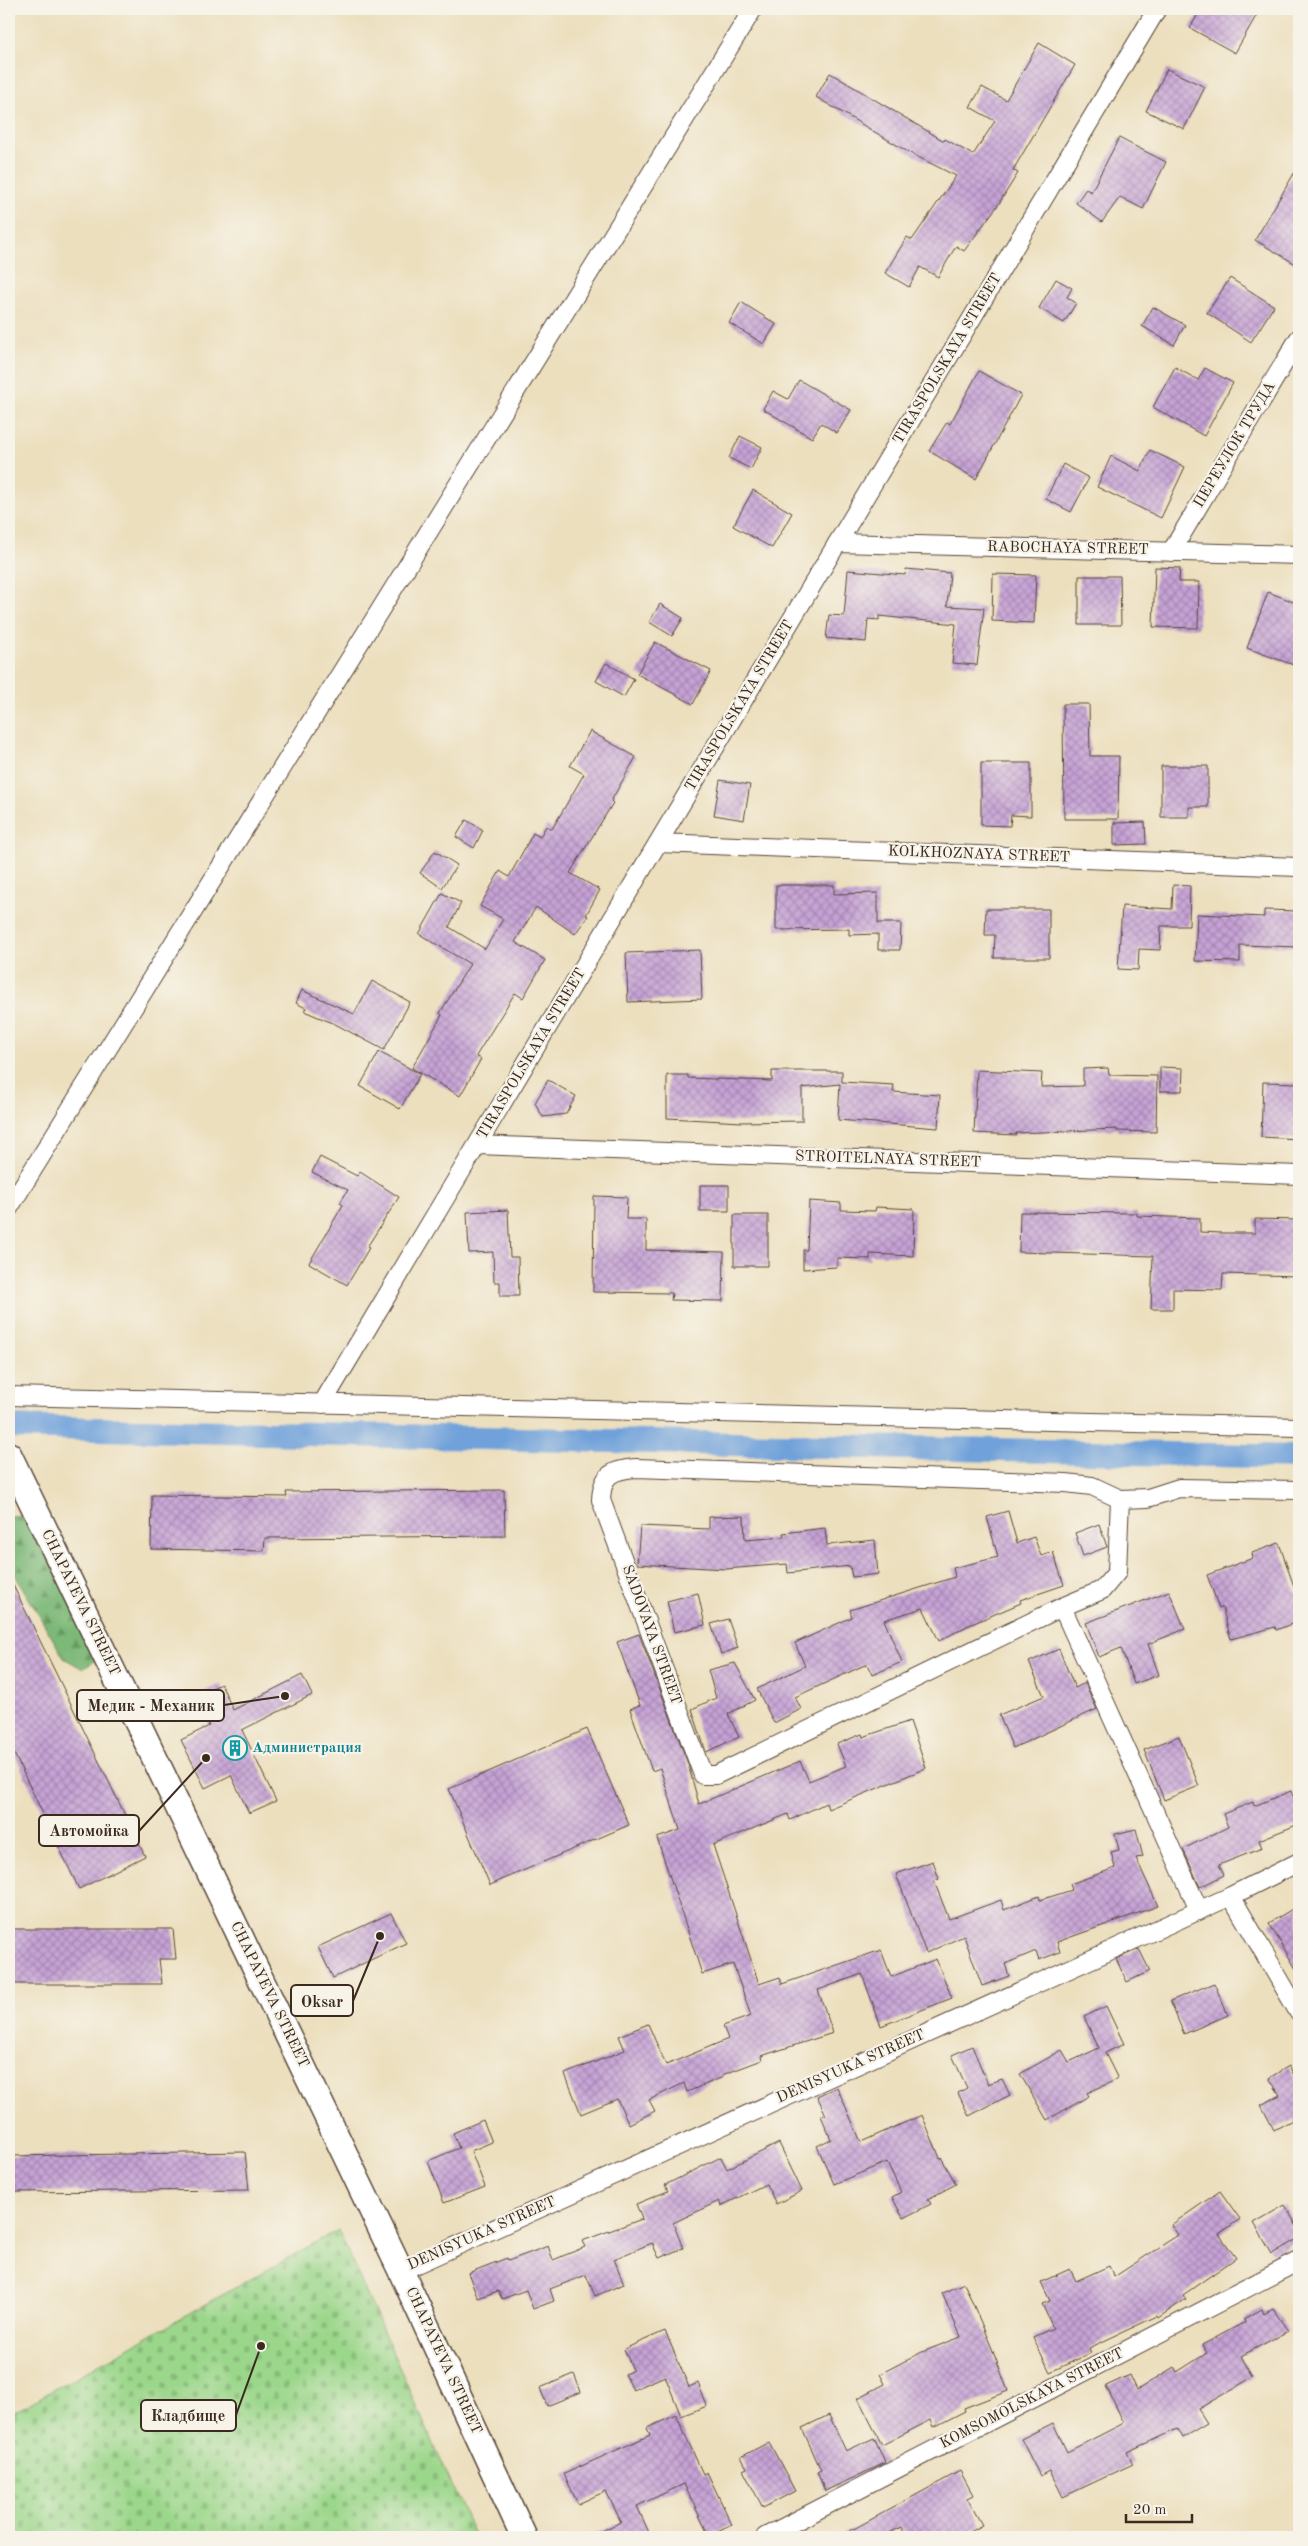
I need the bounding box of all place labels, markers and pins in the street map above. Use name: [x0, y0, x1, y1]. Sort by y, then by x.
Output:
callout: Медик - Механик: [77, 1690, 224, 1721]
building icon: Администрация: [222, 1735, 248, 1761]
place label: Администрация: [252, 1741, 362, 1756]
callout: Автомойка: [39, 1815, 139, 1846]
callout: Oksar: [291, 1985, 353, 2016]
callout: Кладбище: [141, 2400, 236, 2431]

